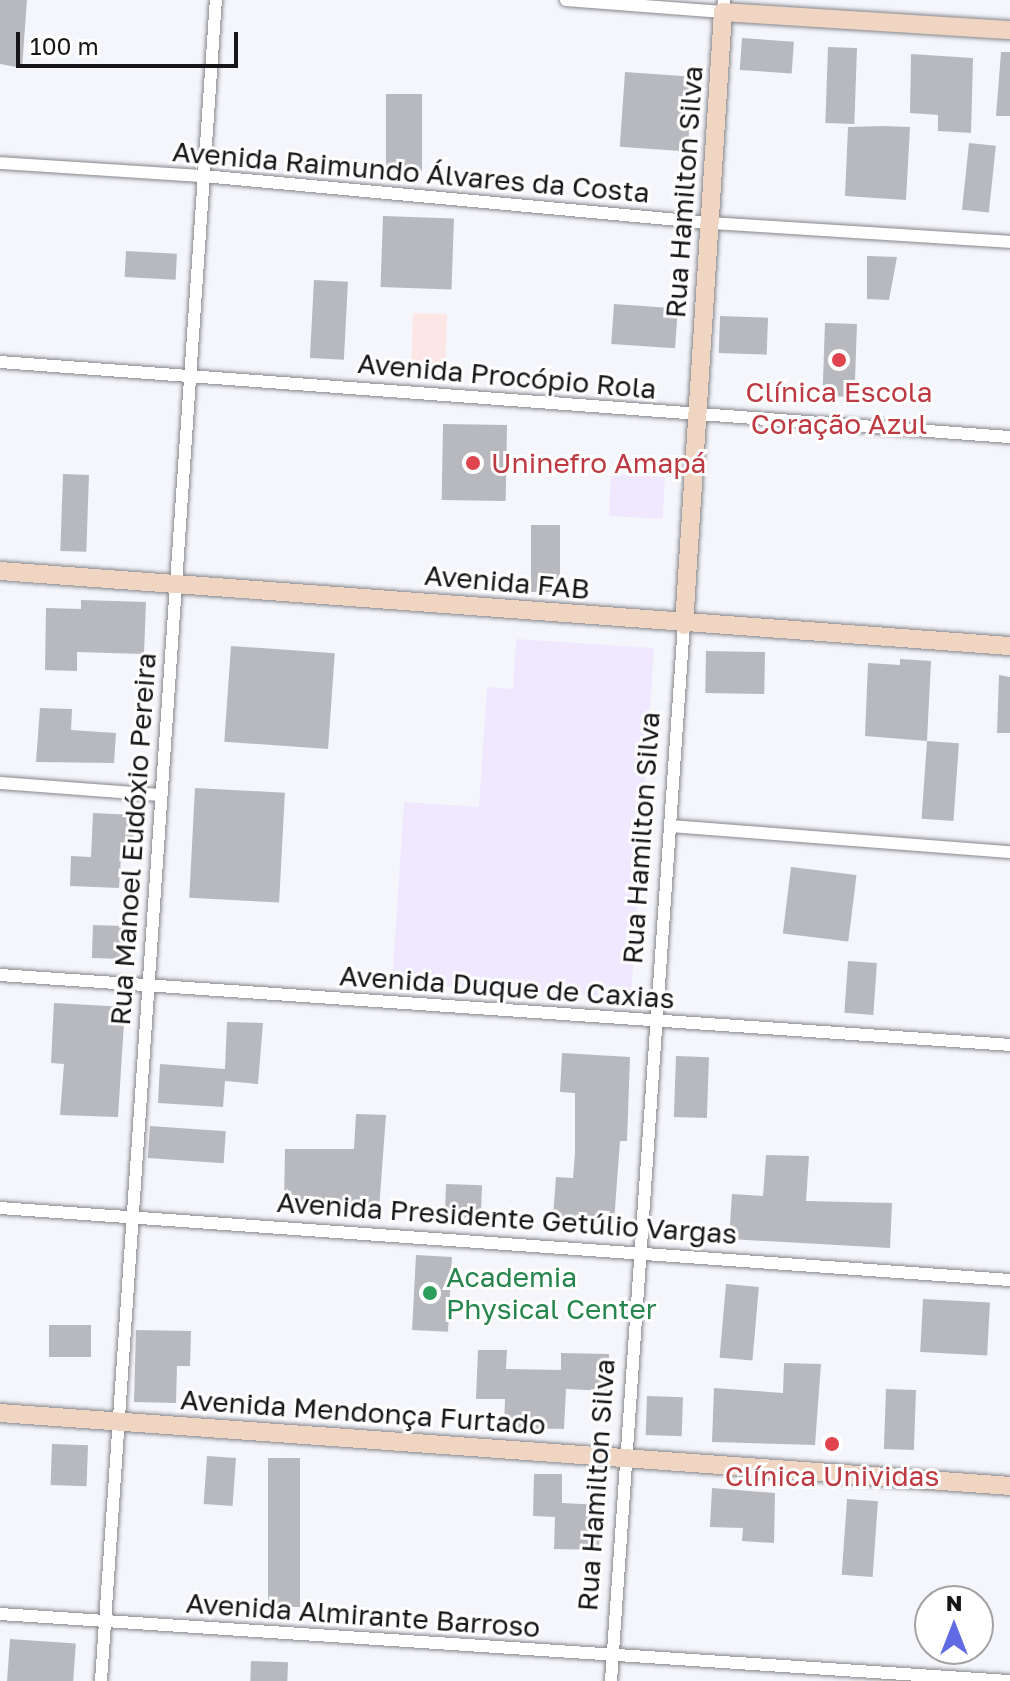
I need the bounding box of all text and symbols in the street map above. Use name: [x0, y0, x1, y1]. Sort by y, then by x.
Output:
scale bar: [20, 16, 242, 66]
text: 100 m: [30, 31, 99, 60]
street label: Rua Hamilton Silva: [658, 65, 710, 319]
street label: Avenida Raimundo Álvares da Costa: [171, 134, 651, 210]
street label: Avenida Procópio Rola: [356, 346, 658, 406]
marker: Clínica Escola Coração Azul: [828, 349, 850, 371]
place label: Clínica Escola Coração Azul: [745, 375, 933, 441]
place label: Uninefro Amapá: [491, 446, 706, 480]
marker: Uninefro Amapá: [462, 452, 484, 474]
street label: Avenida FAB: [423, 558, 591, 606]
street label: Rua Manoel Eudóxio Pereira: [103, 651, 163, 1027]
street label: Rua Hamilton Silva: [615, 711, 667, 965]
street label: Avenida Duque de Caxias: [338, 959, 676, 1015]
street label: Avenida Presidente Getúlio Vargas: [276, 1185, 738, 1251]
place label: Academia Physical Center: [446, 1260, 657, 1326]
marker: Academia Physical Center: [421, 1284, 439, 1302]
street label: Rua Hamilton Silva: [570, 1358, 622, 1612]
street label: Avenida Mendonça Furtado: [179, 1382, 547, 1442]
marker: Clínica Unividas: [821, 1433, 843, 1455]
place label: Clínica Unividas: [725, 1459, 939, 1493]
north arrow: [914, 1585, 994, 1665]
street label: Avenida Almirante Barroso: [185, 1586, 541, 1644]
text: N: [946, 1589, 962, 1616]

